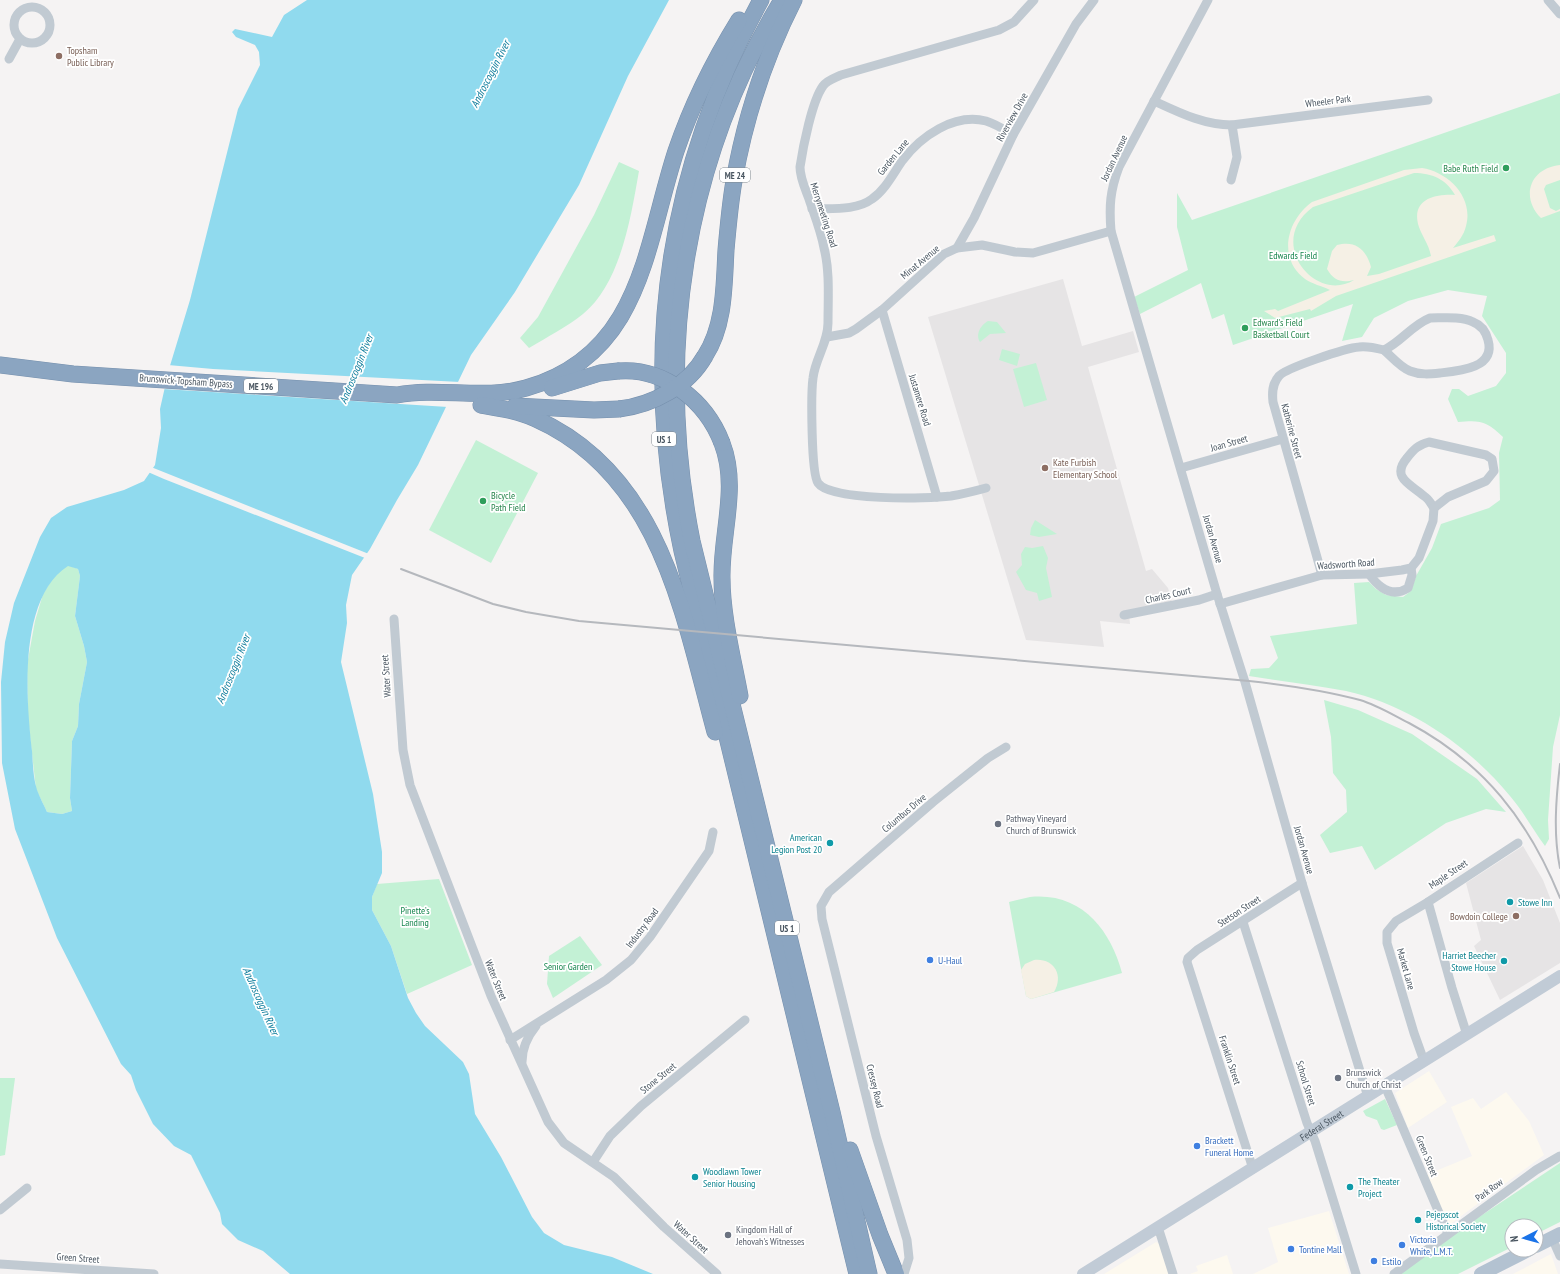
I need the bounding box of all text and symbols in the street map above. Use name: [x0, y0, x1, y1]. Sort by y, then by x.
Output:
water label: Androscoggin River: [467, 36, 514, 110]
place label: Topsham Public Library: [67, 44, 114, 69]
marker: Topsham Public Library: [54, 51, 64, 61]
street label: Riverview Drive: [993, 90, 1031, 144]
street label: Wheeler Park: [1305, 92, 1351, 110]
street label: Jordan Avenue: [1097, 133, 1130, 184]
street label: Garden Lane: [874, 136, 912, 178]
place label: Babe Ruth Field: [1443, 162, 1498, 175]
marker: Babe Ruth Field: [1501, 163, 1511, 173]
road number: ME 24: [720, 168, 750, 182]
street label: Merrymeeting Road: [807, 181, 841, 249]
street label: Minat Avenue: [898, 242, 942, 282]
park label: Edwards Field: [1269, 249, 1317, 262]
place label: Edward's Field Basketball Court: [1253, 316, 1310, 341]
marker: Edward's Field Basketball Court: [1240, 323, 1250, 333]
water label: Androscoggin River: [336, 331, 377, 406]
street label: Brunswick-Topsham Bypass: [139, 371, 234, 391]
street label: Justamere Road: [906, 372, 934, 428]
road number: ME 196: [244, 379, 278, 393]
street label: Katherine Street: [1278, 402, 1306, 460]
street label: Joan Street: [1208, 431, 1249, 455]
road number: US 1: [652, 432, 676, 446]
place label: Kate Furbish Elementary School: [1053, 456, 1118, 481]
marker: Kate Furbish Elementary School: [1040, 463, 1050, 473]
place label: Bicycle Path Field: [491, 489, 526, 514]
marker: Bicycle Path Field: [478, 496, 488, 506]
street label: Jordan Avenue: [1200, 513, 1226, 565]
street label: Wadsworth Road: [1317, 556, 1375, 572]
street label: Charles Court: [1144, 583, 1192, 607]
water label: Androscoggin River: [213, 631, 254, 706]
street label: Water Street: [378, 654, 394, 698]
street label: Columbus Drive: [879, 791, 929, 835]
place label: Pathway Vineyard Church of Brunswick: [1006, 812, 1076, 837]
marker: Pathway Vineyard Church of Brunswick: [993, 819, 1003, 829]
street label: Jordan Avenue: [1291, 824, 1317, 876]
place label: American Legion Post 20: [771, 831, 822, 856]
marker: American Legion Post 20: [825, 838, 835, 848]
street label: Maple Street: [1426, 856, 1470, 892]
street label: Stetson Street: [1215, 892, 1263, 930]
place label: Stowe Inn: [1518, 896, 1552, 909]
marker: Stowe Inn: [1505, 897, 1515, 907]
park label: Pinette’s Landing: [400, 904, 430, 929]
street label: Industry Road: [623, 905, 661, 951]
place label: Bowdoin College: [1450, 910, 1508, 923]
marker: Bowdoin College: [1511, 911, 1521, 921]
road number: US 1: [775, 921, 799, 935]
street label: Market Lane: [1394, 947, 1418, 991]
place label: Harriet Beecher Stowe House: [1442, 949, 1496, 974]
place label: U-Haul: [938, 954, 963, 967]
marker: U-Haul: [925, 955, 935, 965]
marker: Harriet Beecher Stowe House: [1499, 956, 1509, 966]
street label: Water Street: [482, 958, 510, 1002]
park label: Senior Garden: [544, 960, 592, 973]
water label: Androscoggin River: [240, 965, 283, 1039]
street label: Franklin Street: [1216, 1034, 1244, 1086]
street label: Stone Street: [637, 1059, 679, 1096]
street label: School Street: [1293, 1059, 1319, 1107]
street label: Cressey Road: [863, 1063, 887, 1109]
place label: Brunswick Church of Christ: [1346, 1066, 1401, 1091]
marker: Brunswick Church of Christ: [1333, 1073, 1343, 1083]
street label: Federal Street: [1297, 1107, 1346, 1144]
place label: Brackett Funeral Home: [1205, 1134, 1254, 1159]
street label: Green Street: [1413, 1134, 1441, 1179]
marker: Brackett Funeral Home: [1192, 1141, 1202, 1151]
place label: Woodlawn Tower Senior Housing: [703, 1165, 761, 1190]
marker: Woodlawn Tower Senior Housing: [690, 1172, 700, 1182]
place label: The Theater Project: [1358, 1175, 1400, 1200]
street label: Park Row: [1473, 1175, 1506, 1204]
marker: The Theater Project: [1345, 1182, 1355, 1192]
place label: Pejepscot Historical Society: [1426, 1208, 1486, 1233]
marker: Pejepscot Historical Society: [1413, 1215, 1423, 1225]
street label: Water Street: [671, 1218, 711, 1256]
north arrow: [1504, 1218, 1544, 1258]
place label: Kingdom Hall of Jehovah's Witnesses: [735, 1223, 805, 1248]
marker: Kingdom Hall of Jehovah's Witnesses: [723, 1230, 733, 1240]
place label: Victoria White, L.M.T.: [1409, 1233, 1453, 1258]
text: N: [1507, 1235, 1521, 1243]
marker: Victoria White, L.M.T.: [1397, 1240, 1407, 1250]
place label: Tontine Mall: [1299, 1243, 1342, 1256]
marker: Tontine Mall: [1286, 1244, 1296, 1254]
street label: Green Street: [56, 1250, 100, 1266]
place label: Estilo: [1382, 1255, 1401, 1268]
marker: Estilo: [1369, 1256, 1379, 1266]

